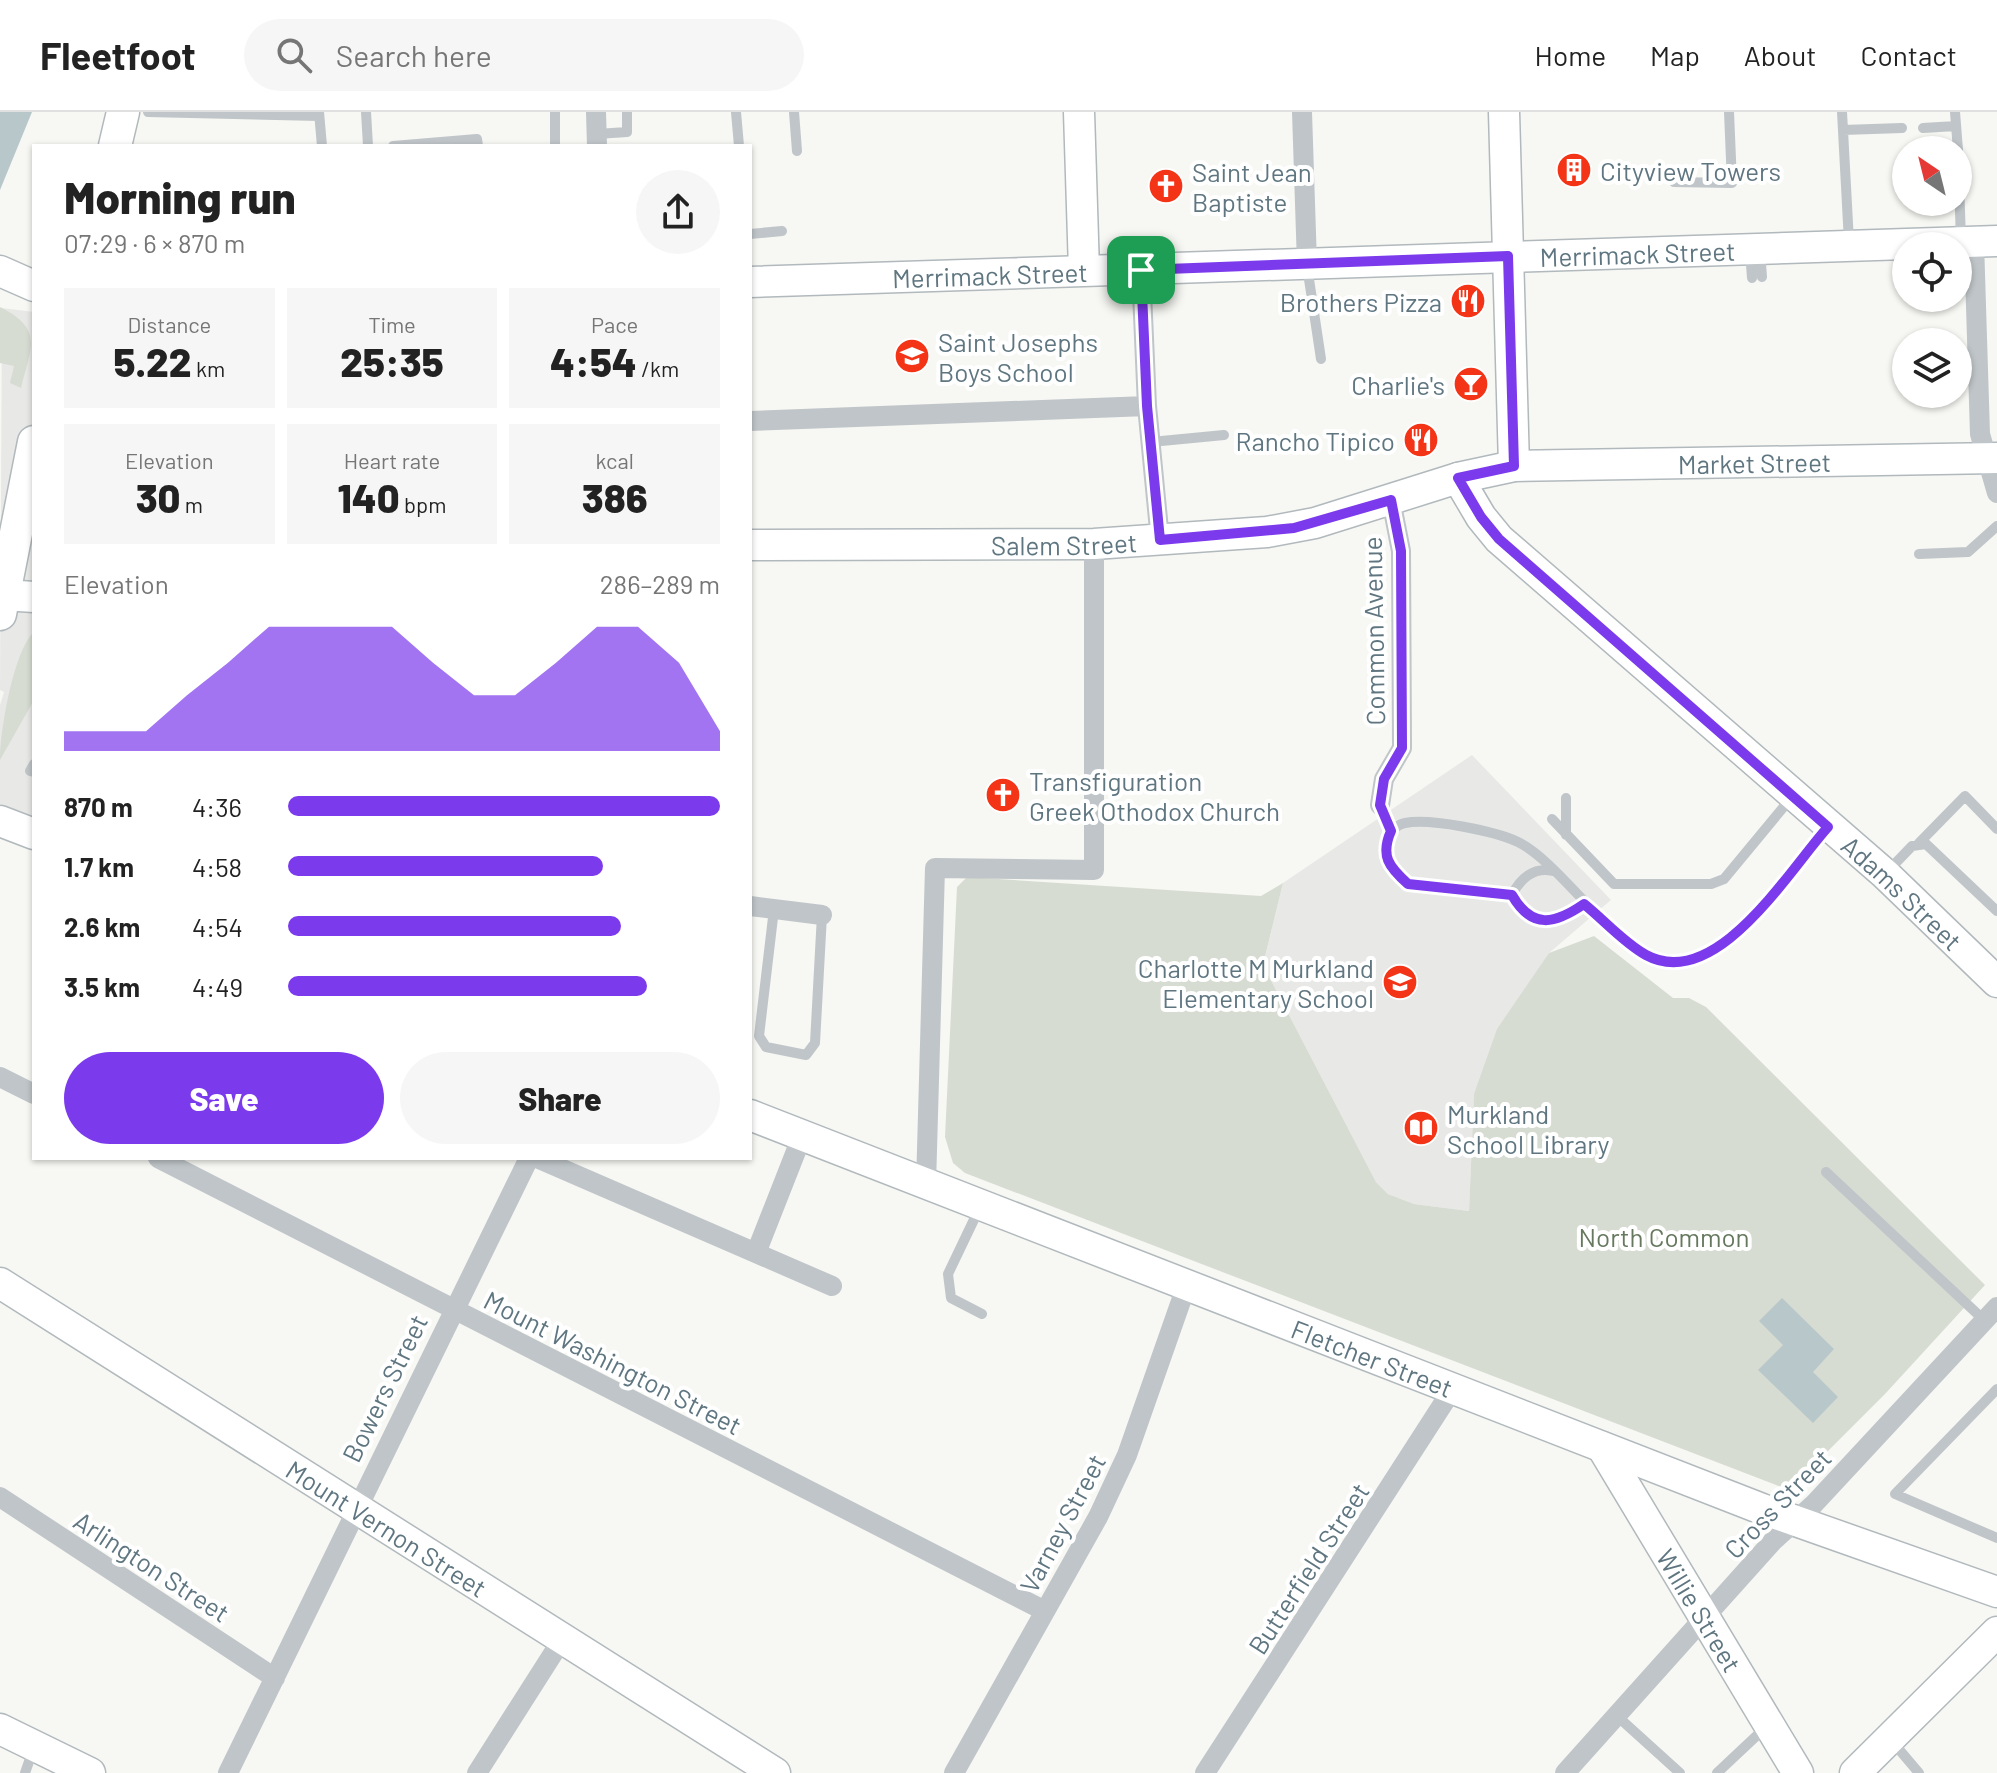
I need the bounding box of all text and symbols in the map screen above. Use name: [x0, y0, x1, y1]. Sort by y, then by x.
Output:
search box: [244, 19, 804, 91]
text: Fleetfoot: [40, 32, 196, 78]
icon: search: [272, 33, 316, 77]
text: Search here: [336, 37, 492, 73]
text: Home: [1535, 38, 1606, 72]
text: Map: [1650, 38, 1700, 72]
text: About: [1744, 38, 1816, 72]
text: Contact: [1860, 38, 1957, 72]
north arrow: [1892, 136, 1972, 216]
map controls: [1892, 136, 1972, 408]
building icon: Cityview Towers: [1555, 151, 1593, 189]
place label: Cityview Towers: [1600, 155, 1781, 186]
place label: Saint Jean Baptiste: [1192, 156, 1312, 217]
church icon: Saint Jean Baptiste: [1147, 167, 1185, 205]
text: Morning run: [64, 170, 296, 223]
button: share: [636, 170, 720, 254]
text: 07:29 · 6 × 870 m: [64, 227, 245, 258]
button: locate: [1892, 232, 1972, 312]
street label: Merrimack Street: [1539, 234, 1736, 272]
pin: [1107, 236, 1175, 304]
icon: arrive: [1119, 248, 1163, 292]
street label: Merrimack Street: [892, 255, 1088, 293]
restaurant icon: Brothers Pizza: [1449, 282, 1487, 320]
place label: Brothers Pizza: [1280, 286, 1442, 317]
text: Distance: [127, 311, 211, 337]
text: Time: [368, 311, 416, 337]
text: Pace: [591, 311, 638, 337]
place label: Saint Josephs Boys School: [938, 326, 1098, 387]
button: layers: [1892, 328, 1972, 408]
text: 5.22: [114, 337, 192, 385]
text: 25:35: [340, 337, 444, 385]
text: 4:54: [550, 337, 637, 385]
school or university icon: Saint Josephs Boys School: [893, 337, 931, 375]
text: km: [192, 355, 225, 381]
text: /km: [637, 355, 679, 381]
bar icon: Charlie's: [1452, 365, 1490, 403]
place label: Charlie's: [1351, 369, 1445, 400]
restaurant icon: Rancho Tipico: [1402, 421, 1440, 459]
place label: Rancho Tipico: [1236, 425, 1395, 456]
street label: Market Street: [1678, 445, 1831, 479]
text: Elevation: [125, 447, 214, 473]
text: Heart rate: [344, 447, 440, 473]
text: kcal: [595, 447, 634, 473]
text: 30: [136, 473, 180, 521]
text: 140: [338, 473, 400, 521]
text: 386: [582, 473, 648, 521]
text: m: [180, 491, 203, 517]
text: bpm: [400, 491, 446, 517]
street label: Salem Street: [991, 526, 1138, 560]
street label: Common Avenue: [1356, 536, 1390, 726]
text: Elevation: [64, 568, 169, 599]
text: 286–289 m: [600, 568, 720, 599]
place label: Transfiguration Greek Othodox Church: [1029, 765, 1280, 826]
church icon: Transfiguration Greek Othodox Church: [984, 776, 1022, 814]
text: 870 m: [64, 791, 133, 822]
text: 4:36: [192, 791, 242, 822]
street label: Adams Street: [1836, 829, 1969, 956]
text: 1.7 km: [64, 851, 134, 882]
text: 4:58: [192, 851, 242, 882]
text: 2.6 km: [64, 911, 140, 942]
text: 4:54: [192, 911, 243, 942]
place label: Charlotte M Murkland Elementary School: [1138, 952, 1374, 1013]
school or university icon: Charlotte M Murkland Elementary School: [1381, 963, 1419, 1001]
text: 3.5 km: [64, 971, 140, 1002]
text: 4:49: [192, 971, 243, 1002]
button: Save: [64, 1052, 384, 1144]
button: Share: [400, 1052, 720, 1144]
place label: Murkland School Library: [1447, 1098, 1610, 1159]
library icon: Murkland School Library: [1402, 1109, 1440, 1147]
park label: North Common: [1578, 1221, 1750, 1252]
street label: Mount Washington Street: [479, 1284, 747, 1440]
street label: Bowers Street: [335, 1309, 433, 1467]
street label: Fletcher Street: [1287, 1312, 1458, 1403]
street label: Cross Street: [1717, 1442, 1837, 1564]
street label: Varney Street: [1013, 1448, 1111, 1598]
street label: Mount Vernon Street: [281, 1453, 493, 1603]
street label: Butterfield Street: [1241, 1477, 1375, 1659]
street label: Arlington Street: [68, 1504, 236, 1628]
street label: Willie Street: [1651, 1543, 1749, 1677]

